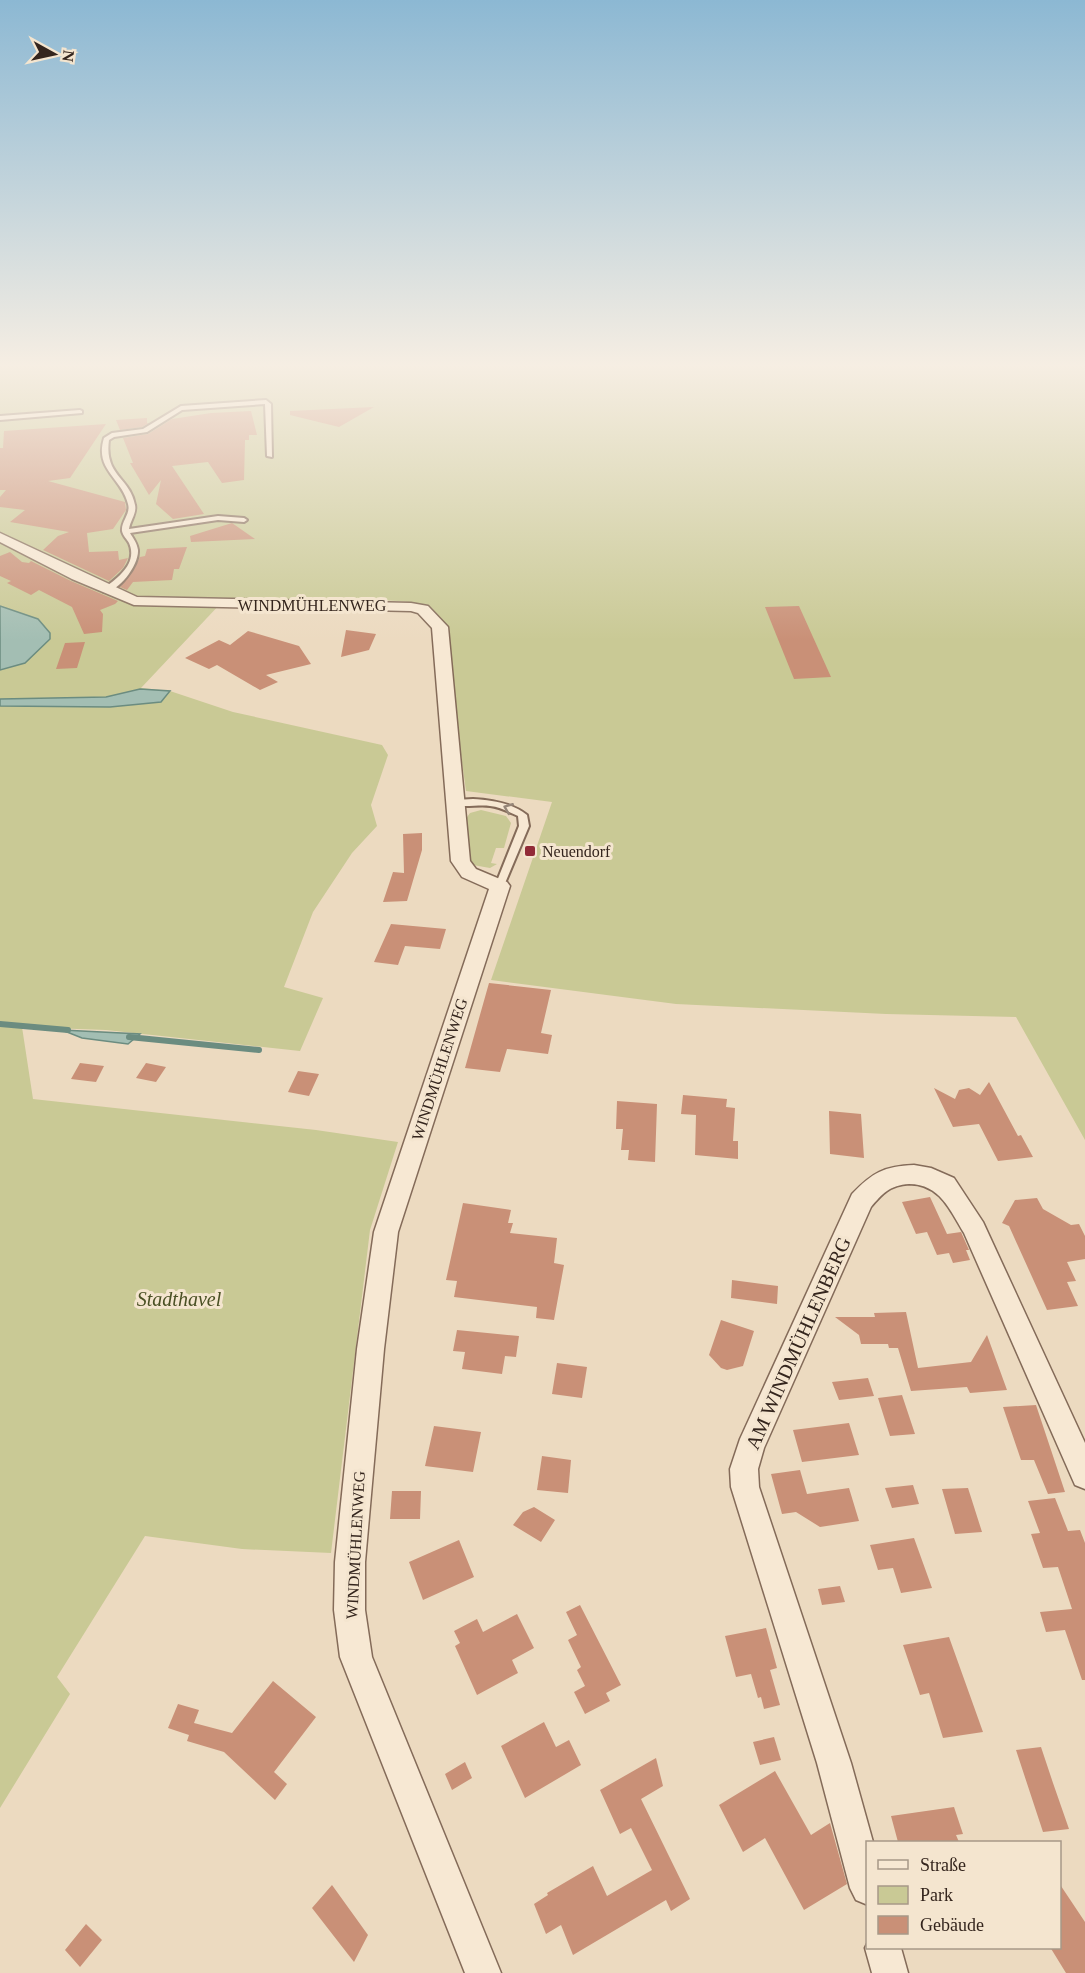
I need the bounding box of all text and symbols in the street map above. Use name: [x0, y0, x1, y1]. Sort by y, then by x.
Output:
north arrow: [24, 24, 84, 84]
text: N: [59, 49, 78, 63]
street label: WINDMÜHLENWEG: [238, 597, 387, 614]
one-way arrow: [503, 803, 514, 815]
place label: Neuendorf: [542, 843, 611, 860]
marker: Neuendorf: [523, 844, 537, 858]
street label: WINDMÜHLENWEG: [408, 996, 471, 1142]
street label: AM WINDMÜHLENBERG: [741, 1233, 855, 1453]
park label: Stadthavel: [137, 1288, 222, 1310]
street label: WINDMÜHLENWEG: [343, 1470, 368, 1620]
legend: [866, 1841, 1061, 1949]
text: Straße: [920, 1855, 966, 1875]
text: Park: [920, 1885, 953, 1905]
text: Gebäude: [920, 1915, 984, 1935]

